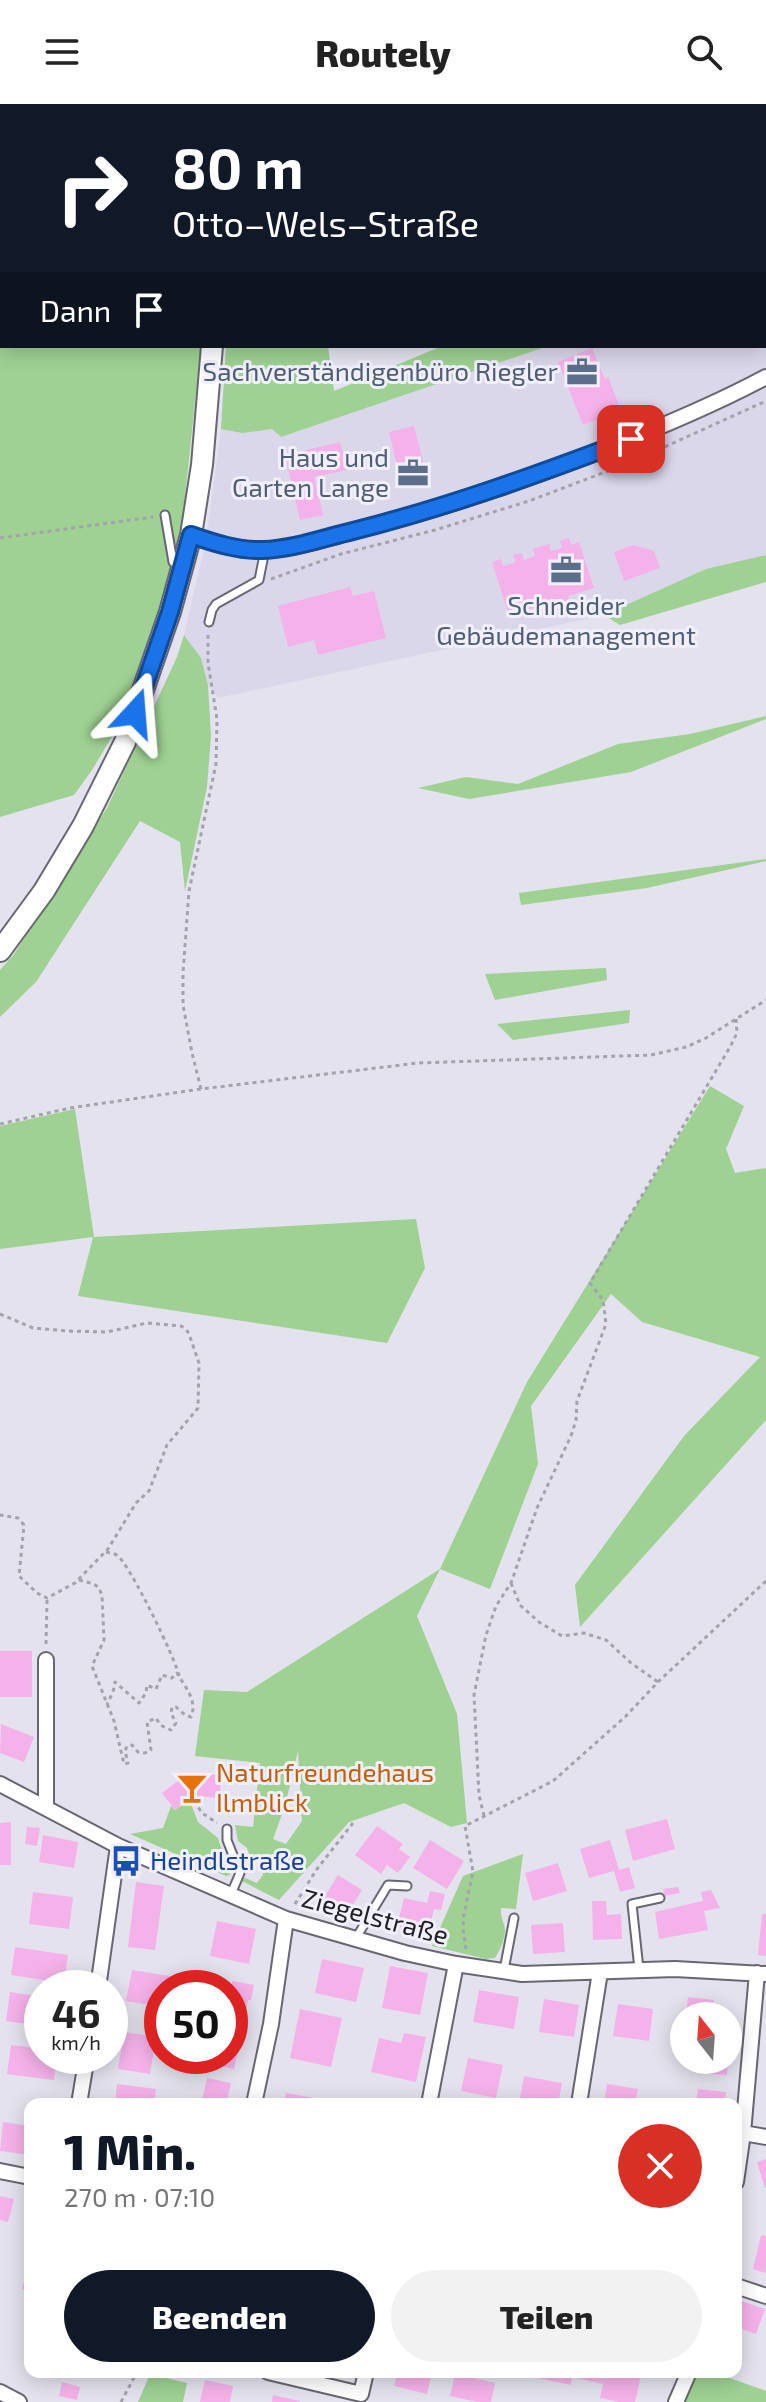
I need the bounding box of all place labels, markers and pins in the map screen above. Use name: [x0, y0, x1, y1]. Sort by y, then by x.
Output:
place label: Sachverständigenbüro Riegler: [203, 355, 558, 386]
office icon: Sachverständigenbüro Riegler: [565, 355, 599, 389]
pin: [597, 405, 665, 473]
place label: Haus und Garten Lange: [232, 441, 389, 502]
office icon: Haus und Garten Lange: [396, 456, 430, 490]
office icon: Schneider Gebäudemanagement: [549, 553, 583, 587]
place label: Schneider Gebäudemanagement: [436, 589, 696, 650]
place label: Naturfreundehaus Ilmblick: [216, 1756, 434, 1817]
bar icon: Naturfreundehaus Ilmblick: [175, 1771, 209, 1805]
bus stop icon: Heindlstraße: [109, 1844, 143, 1878]
place label: Heindlstraße: [150, 1844, 305, 1875]

